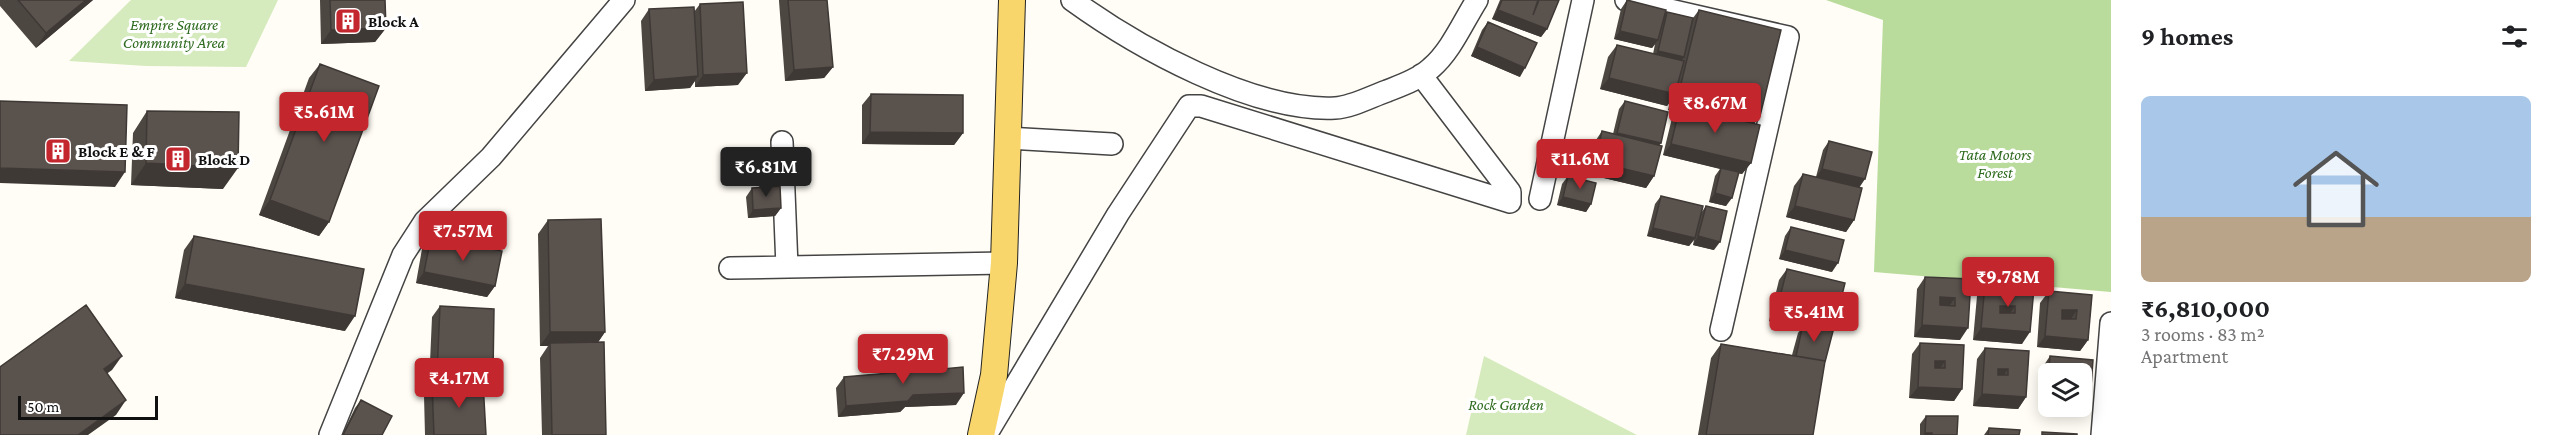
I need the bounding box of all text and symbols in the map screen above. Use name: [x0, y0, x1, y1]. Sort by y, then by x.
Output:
building icon: Block A: [333, 6, 363, 36]
place label: Block A: [368, 13, 419, 30]
park label: Empire Square Community Area: [123, 16, 226, 52]
icon: filters: [2498, 20, 2531, 53]
text: 9 homes: [2141, 22, 2233, 51]
pin: ₹8.67M: [1666, 83, 1764, 134]
text: ₹8.67M: [1683, 91, 1747, 113]
pin: ₹5.61M: [275, 92, 373, 143]
text: ₹5.61M: [293, 100, 355, 122]
icon: home: [2282, 135, 2390, 243]
building icon: Block E & F: [43, 136, 73, 166]
pin: ₹11.6M: [1531, 139, 1629, 190]
place label: Block E & F: [78, 143, 156, 160]
building icon: Block D: [163, 144, 193, 174]
park label: Tata Motors Forest: [1959, 146, 2032, 181]
pin: ₹6.81M: [717, 147, 815, 198]
text: ₹11.6M: [1550, 147, 1610, 169]
place label: Block D: [198, 151, 250, 168]
text: ₹6.81M: [734, 155, 798, 177]
pin: ₹7.57M: [414, 211, 512, 262]
text: ₹7.57M: [433, 219, 493, 241]
pin: ₹9.78M: [1959, 257, 2057, 308]
text: ₹9.78M: [1976, 265, 2040, 287]
pin: ₹5.41M: [1765, 292, 1863, 343]
text: ₹6,810,000: [2141, 294, 2270, 323]
text: ₹5.41M: [1784, 300, 1845, 322]
text: 3 rooms · 83 m²: [2141, 323, 2264, 345]
pin: ₹7.29M: [854, 334, 952, 385]
text: ₹7.29M: [872, 342, 934, 364]
text: Apartment: [2141, 345, 2228, 367]
pin: ₹4.17M: [410, 358, 508, 409]
map controls: [2038, 363, 2092, 417]
button: layers: [2038, 363, 2092, 417]
text: ₹4.17M: [429, 366, 489, 388]
scale bar: [18, 393, 158, 420]
park label: Rock Garden: [1468, 396, 1544, 413]
text: 50 m: [27, 398, 59, 415]

